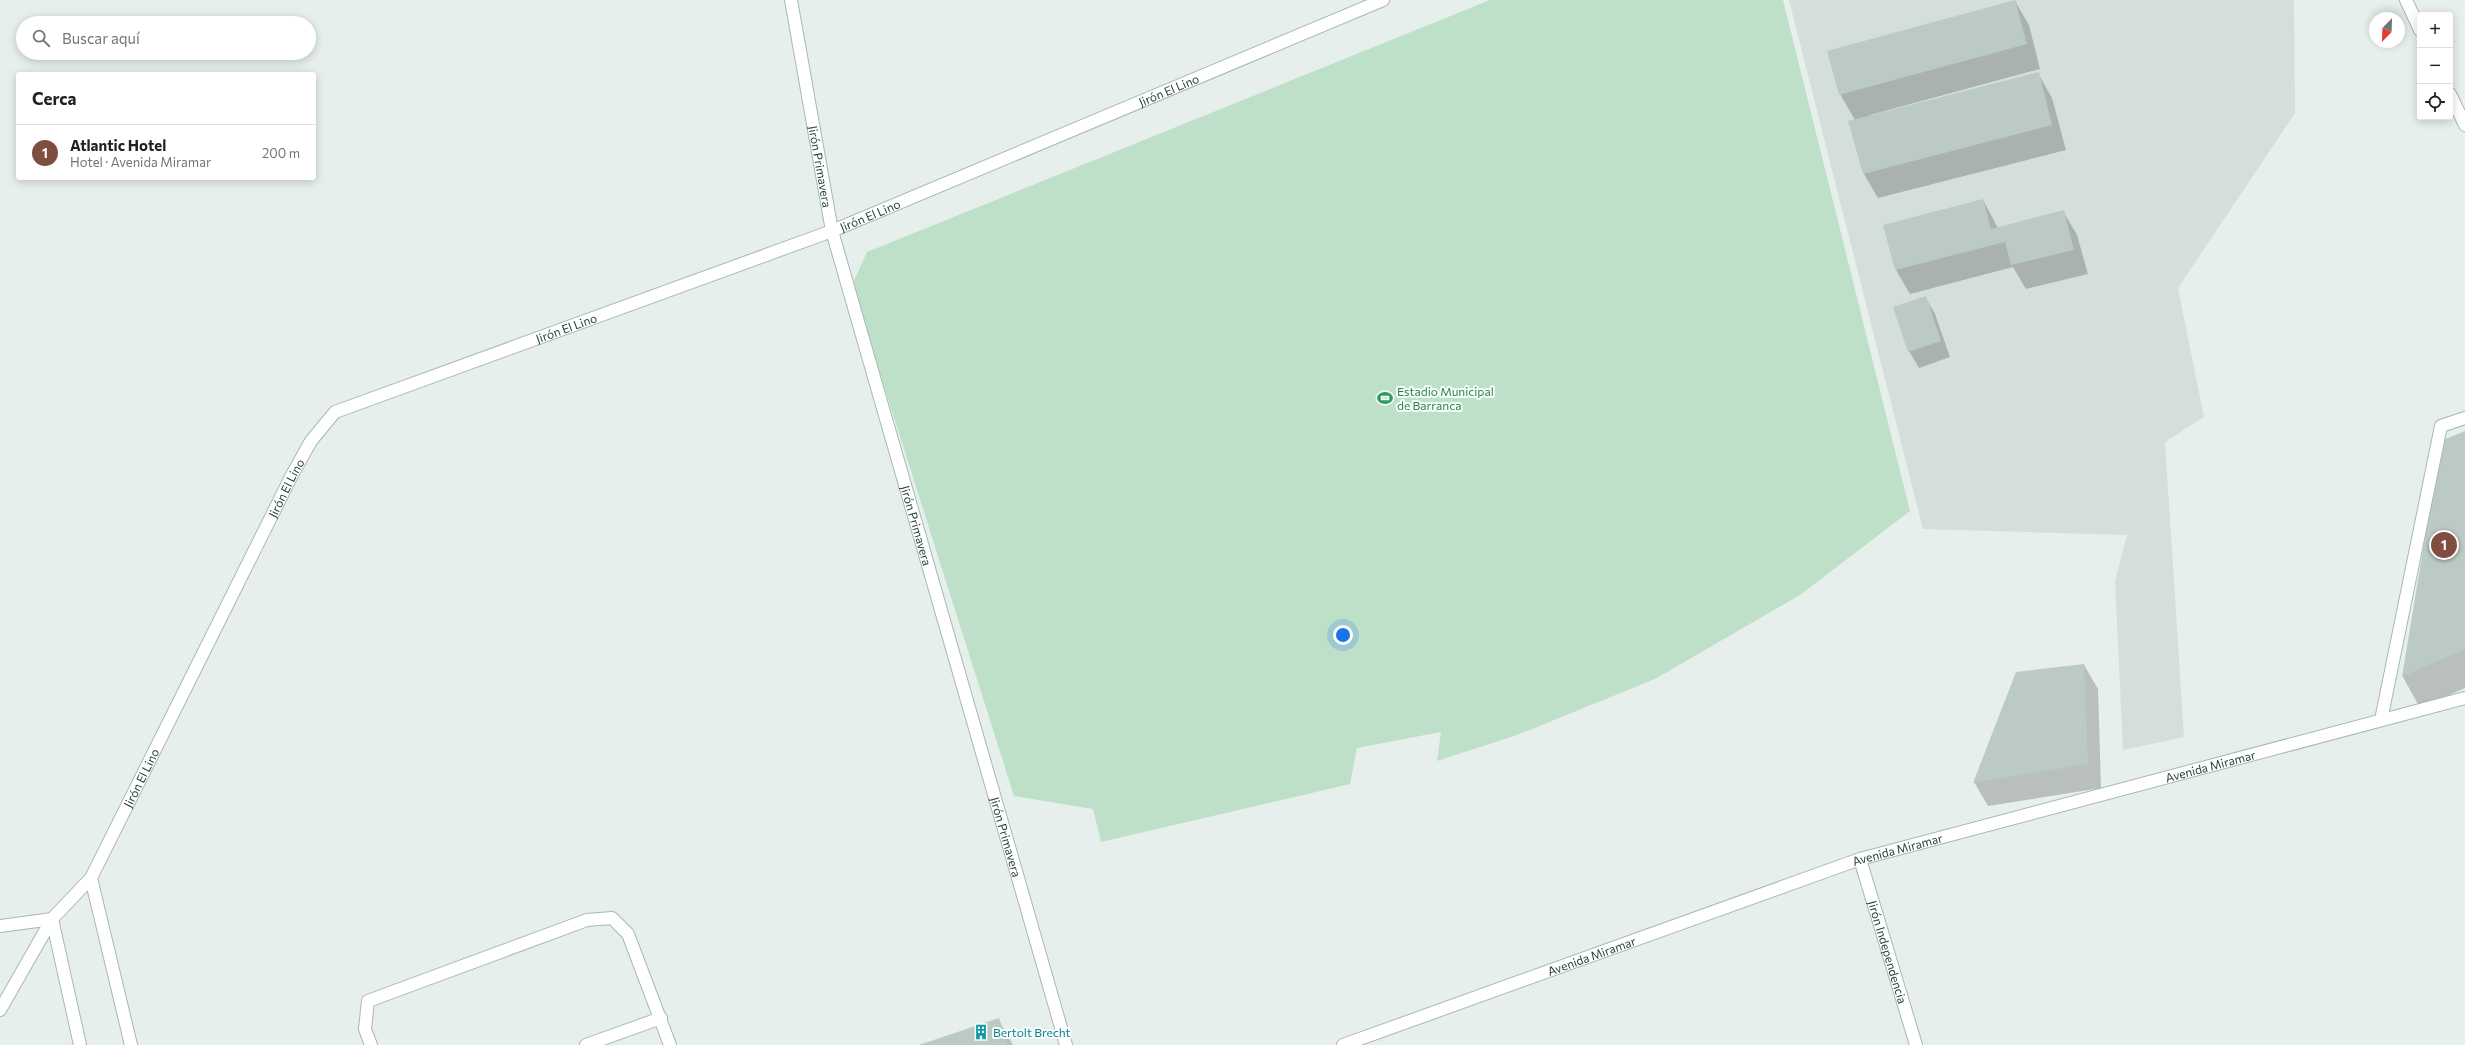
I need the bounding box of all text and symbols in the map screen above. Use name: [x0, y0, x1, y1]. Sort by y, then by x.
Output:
north arrow: [2369, 12, 2405, 48]
map controls: [2417, 12, 2453, 120]
button: +: [2417, 12, 2453, 48]
search box: [16, 16, 316, 60]
icon: search: [30, 27, 52, 49]
text: Buscar aquí: [62, 29, 140, 47]
button: −: [2417, 48, 2453, 84]
street label: Jirón El Lino: [1136, 71, 1201, 110]
button: locate: [2417, 84, 2453, 120]
text: Cerca: [32, 88, 77, 109]
street label: Jirón Primavera: [805, 124, 835, 208]
text: Atlantic Hotel: [70, 136, 166, 154]
text: 1: [42, 145, 48, 161]
text: 200 m: [262, 145, 300, 161]
text: Hotel · Avenida Miramar: [70, 154, 211, 170]
street label: Jirón El Lino: [838, 196, 902, 235]
street label: Jirón El Lino: [534, 310, 599, 346]
place label: Estadio Municipal de Barranca: [1397, 384, 1494, 412]
sports icon: Estadio Municipal de Barranca: [1376, 389, 1394, 407]
street label: Jirón El Lino: [265, 456, 307, 520]
street label: Jirón Primavera: [898, 484, 935, 567]
pin: 1: [2431, 530, 2457, 560]
your location: [1333, 625, 1353, 645]
street label: Jirón El Lino: [120, 746, 162, 810]
street label: Avenida Miramar: [2164, 747, 2257, 784]
street label: Jirón Primavera: [987, 795, 1024, 879]
street label: Avenida Miramar: [1850, 830, 1944, 868]
street label: Jirón Independencia: [1865, 899, 1910, 1005]
street label: Avenida Miramar: [1545, 933, 1638, 978]
building icon: Bertolt Brecht: [972, 1023, 990, 1041]
place label: Bertolt Brecht: [993, 1025, 1071, 1039]

